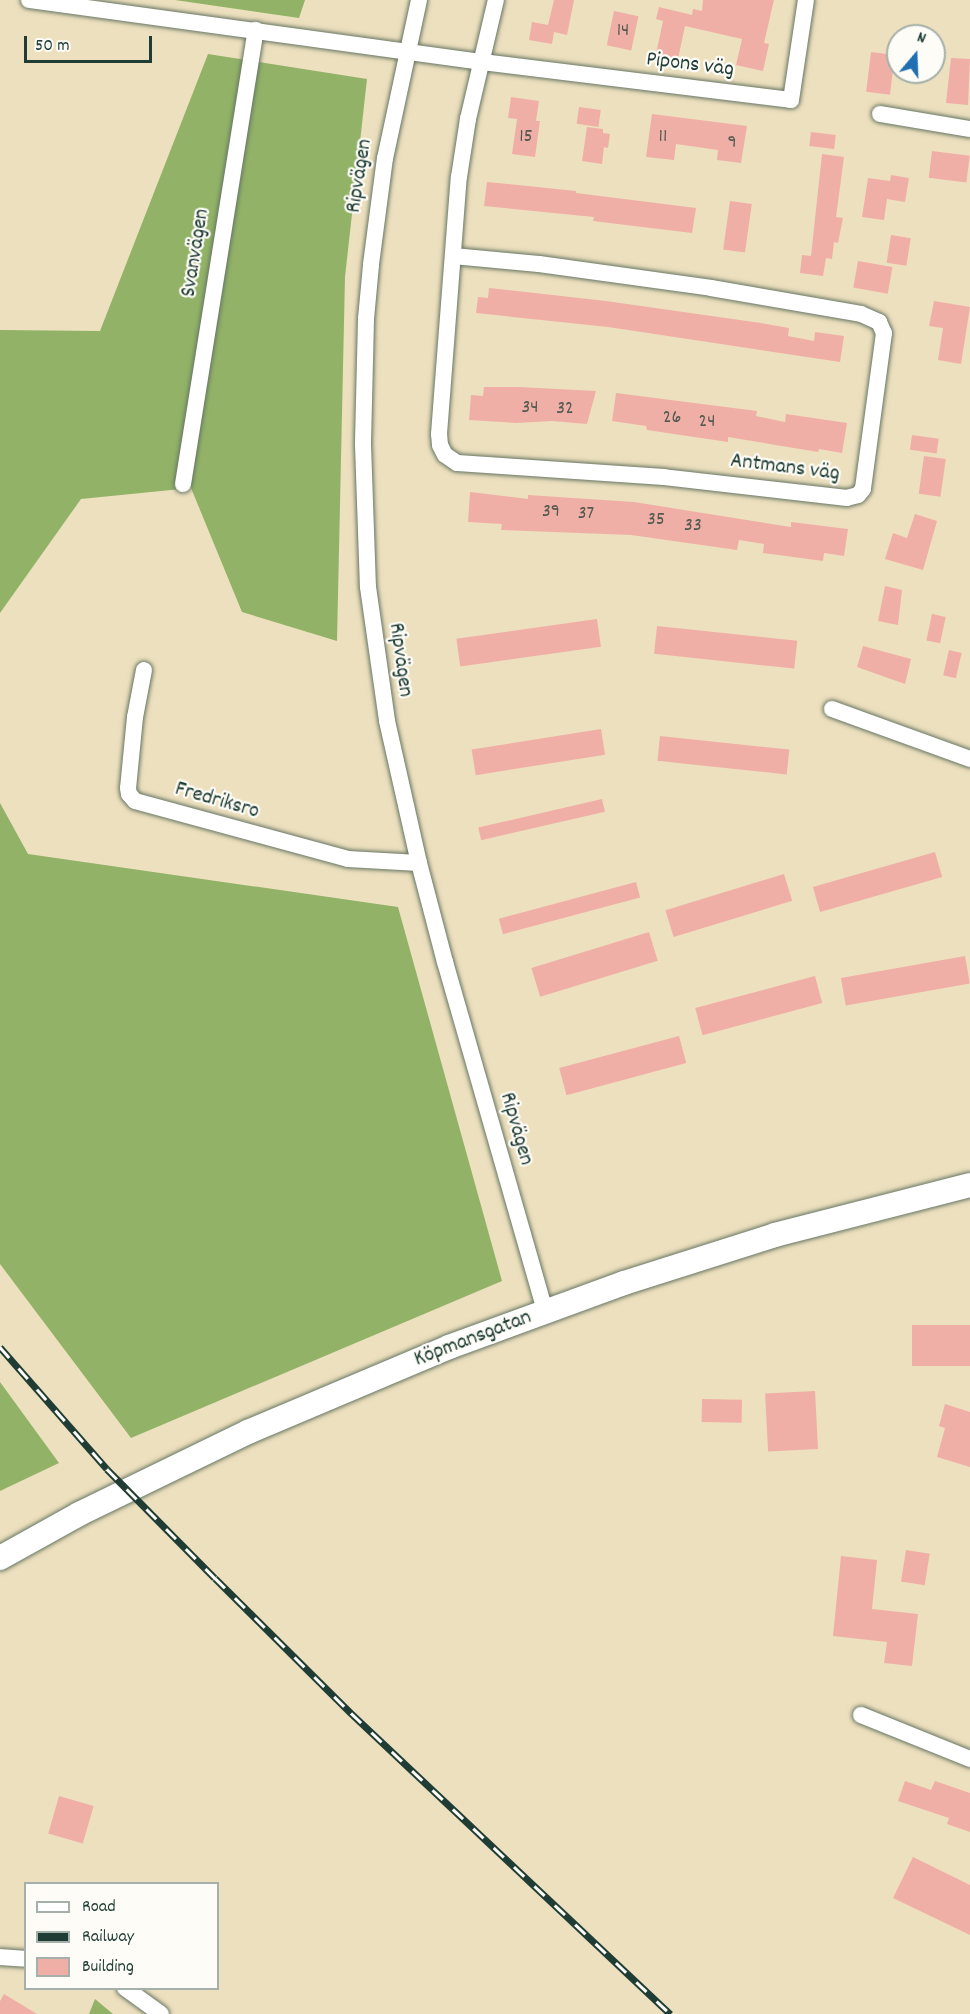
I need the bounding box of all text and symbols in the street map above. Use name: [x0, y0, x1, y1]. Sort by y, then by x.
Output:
house number: 14: [617, 19, 629, 43]
scale bar: [27, 24, 154, 62]
north arrow: [886, 24, 946, 84]
text: N: [914, 26, 929, 51]
text: 50 m: [35, 34, 70, 59]
street label: Pipons väg: [645, 47, 735, 83]
house number: 15: [519, 125, 533, 149]
house number: 11: [659, 125, 667, 149]
house number: 9: [727, 131, 737, 155]
street label: Ripvägen: [341, 137, 379, 215]
street label: Svanvägen: [176, 207, 216, 299]
house number: 34: [521, 396, 539, 420]
house number: 32: [556, 397, 574, 421]
house number: 26: [663, 406, 681, 430]
house number: 24: [698, 410, 716, 434]
street label: Antmans väg: [729, 448, 841, 488]
house number: 39: [542, 500, 560, 524]
house number: 37: [578, 502, 594, 526]
house number: 35: [647, 508, 665, 532]
house number: 33: [684, 514, 702, 538]
street label: Ripvägen: [382, 621, 418, 699]
street label: Fredriksro: [172, 776, 262, 826]
street label: Ripvägen: [493, 1090, 539, 1168]
street label: Köpmansgatan: [411, 1305, 535, 1373]
legend: [24, 1882, 219, 1990]
text: Road: [82, 1895, 116, 1920]
text: Railway: [82, 1925, 134, 1950]
text: Building: [82, 1955, 134, 1980]

